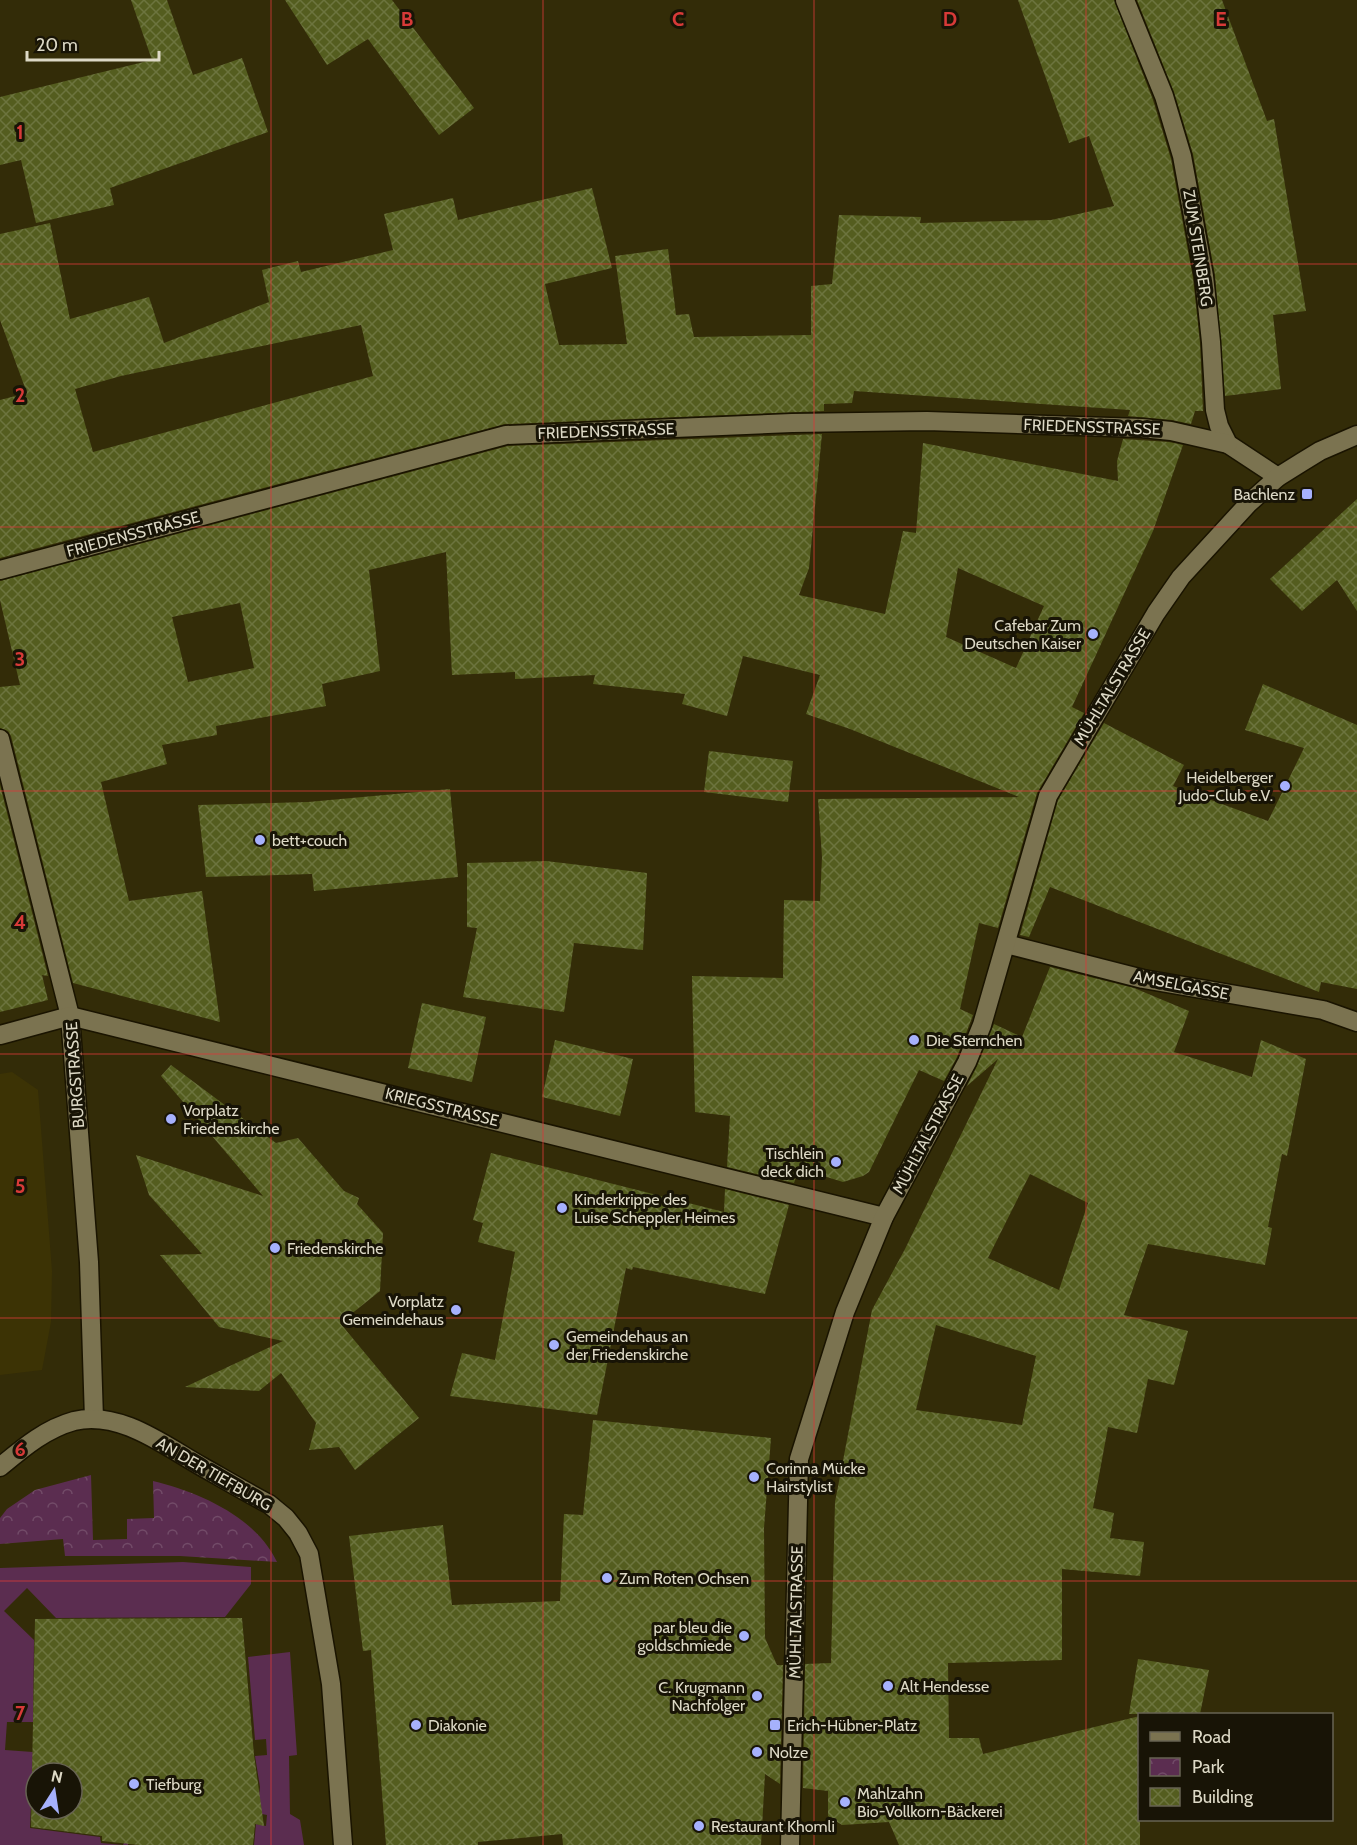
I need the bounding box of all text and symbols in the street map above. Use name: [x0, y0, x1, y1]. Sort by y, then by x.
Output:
text: B: [401, 7, 413, 31]
text: C: [672, 7, 684, 31]
text: D: [943, 7, 957, 31]
text: E: [1215, 7, 1227, 31]
scale bar: [27, 24, 159, 62]
text: 20 m: [36, 34, 78, 56]
text: 1: [16, 120, 24, 144]
street label: ZUM STEINBERG: [1179, 188, 1217, 308]
text: 2: [15, 383, 25, 407]
street label: FRIEDENSSTRASSE: [1023, 415, 1161, 439]
street label: FRIEDENSSTRASSE: [537, 419, 675, 443]
place label: Bachlenz: [1233, 485, 1295, 504]
marker: Bachlenz: [1300, 487, 1314, 501]
street label: FRIEDENSSTRASSE: [64, 507, 202, 561]
place label: Cafebar Zum Deutschen Kaiser: [964, 616, 1082, 653]
street label: MÜHLTALSTRASSE: [1070, 625, 1155, 749]
marker: Cafebar Zum Deutschen Kaiser: [1086, 627, 1100, 641]
text: 3: [15, 647, 25, 671]
place label: Heidelberger Judo-Club e.V.: [1178, 768, 1274, 805]
marker: Heidelberger Judo-Club e.V.: [1278, 779, 1292, 793]
place label: bett+couch: [272, 831, 347, 850]
marker: bett+couch: [253, 833, 267, 847]
text: 4: [14, 910, 26, 934]
street label: AMSELGASSE: [1132, 966, 1230, 1004]
street label: BURGSTRASSE: [62, 1021, 88, 1129]
place label: Die Sternchen: [926, 1031, 1022, 1050]
marker: Die Sternchen: [907, 1033, 921, 1047]
street label: MÜHLTALSTRASSE: [888, 1071, 968, 1197]
street label: KRIEGSSTRASSE: [383, 1084, 501, 1130]
place label: Vorplatz Friedenskirche: [183, 1101, 279, 1138]
marker: Vorplatz Friedenskirche: [164, 1112, 178, 1126]
place label: Tischlein deck dich: [761, 1144, 824, 1181]
marker: Tischlein deck dich: [829, 1155, 843, 1169]
text: 5: [15, 1174, 25, 1198]
place label: Kinderkrippe des Luise Scheppler Heimes: [574, 1190, 736, 1227]
marker: Kinderkrippe des Luise Scheppler Heimes: [555, 1201, 569, 1215]
place label: Friedenskirche: [287, 1239, 383, 1258]
marker: Friedenskirche: [268, 1241, 282, 1255]
place label: Vorplatz Gemeindehaus: [342, 1292, 444, 1329]
marker: Vorplatz Gemeindehaus: [449, 1303, 463, 1317]
place label: Gemeindehaus an der Friedenskirche: [566, 1327, 688, 1364]
marker: Gemeindehaus an der Friedenskirche: [547, 1338, 561, 1352]
street label: AN DER TIEFBURG: [153, 1433, 275, 1515]
text: 6: [14, 1437, 26, 1461]
place label: Corinna Mücke Hairstylist: [766, 1459, 866, 1496]
marker: Corinna Mücke Hairstylist: [747, 1470, 761, 1484]
street label: MÜHLTALSTRASSE: [785, 1545, 807, 1679]
place label: Zum Roten Ochsen: [619, 1569, 749, 1588]
marker: Zum Roten Ochsen: [600, 1571, 614, 1585]
place label: par bleu die goldschmiede: [637, 1618, 732, 1655]
marker: par bleu die goldschmiede: [737, 1629, 751, 1643]
place label: Alt Hendesse: [900, 1677, 989, 1696]
place label: C. Krugmann Nachfolger: [658, 1678, 746, 1715]
marker: Alt Hendesse: [881, 1679, 895, 1693]
marker: C. Krugmann Nachfolger: [750, 1689, 764, 1703]
text: 7: [15, 1701, 26, 1725]
legend: [1138, 1713, 1333, 1821]
place label: Diakonie: [428, 1716, 487, 1735]
place label: Erich-Hübner-Platz: [787, 1716, 918, 1735]
marker: Diakonie: [409, 1718, 423, 1732]
marker: Erich-Hübner-Platz: [768, 1718, 782, 1732]
text: Road: [1192, 1726, 1231, 1748]
place label: Nolze: [769, 1743, 808, 1762]
marker: Nolze: [750, 1745, 764, 1759]
text: Park: [1192, 1756, 1225, 1778]
north arrow: [24, 1761, 84, 1821]
text: N: [50, 1766, 65, 1787]
place label: Tiefburg: [146, 1775, 202, 1794]
marker: Tiefburg: [127, 1777, 141, 1791]
place label: Mahlzahn Bio-Vollkorn-Bäckerei: [857, 1784, 1003, 1821]
text: Building: [1192, 1786, 1254, 1808]
marker: Mahlzahn Bio-Vollkorn-Bäckerei: [838, 1795, 852, 1809]
place label: Restaurant Khomli: [711, 1817, 835, 1836]
marker: Restaurant Khomli: [692, 1819, 706, 1833]

